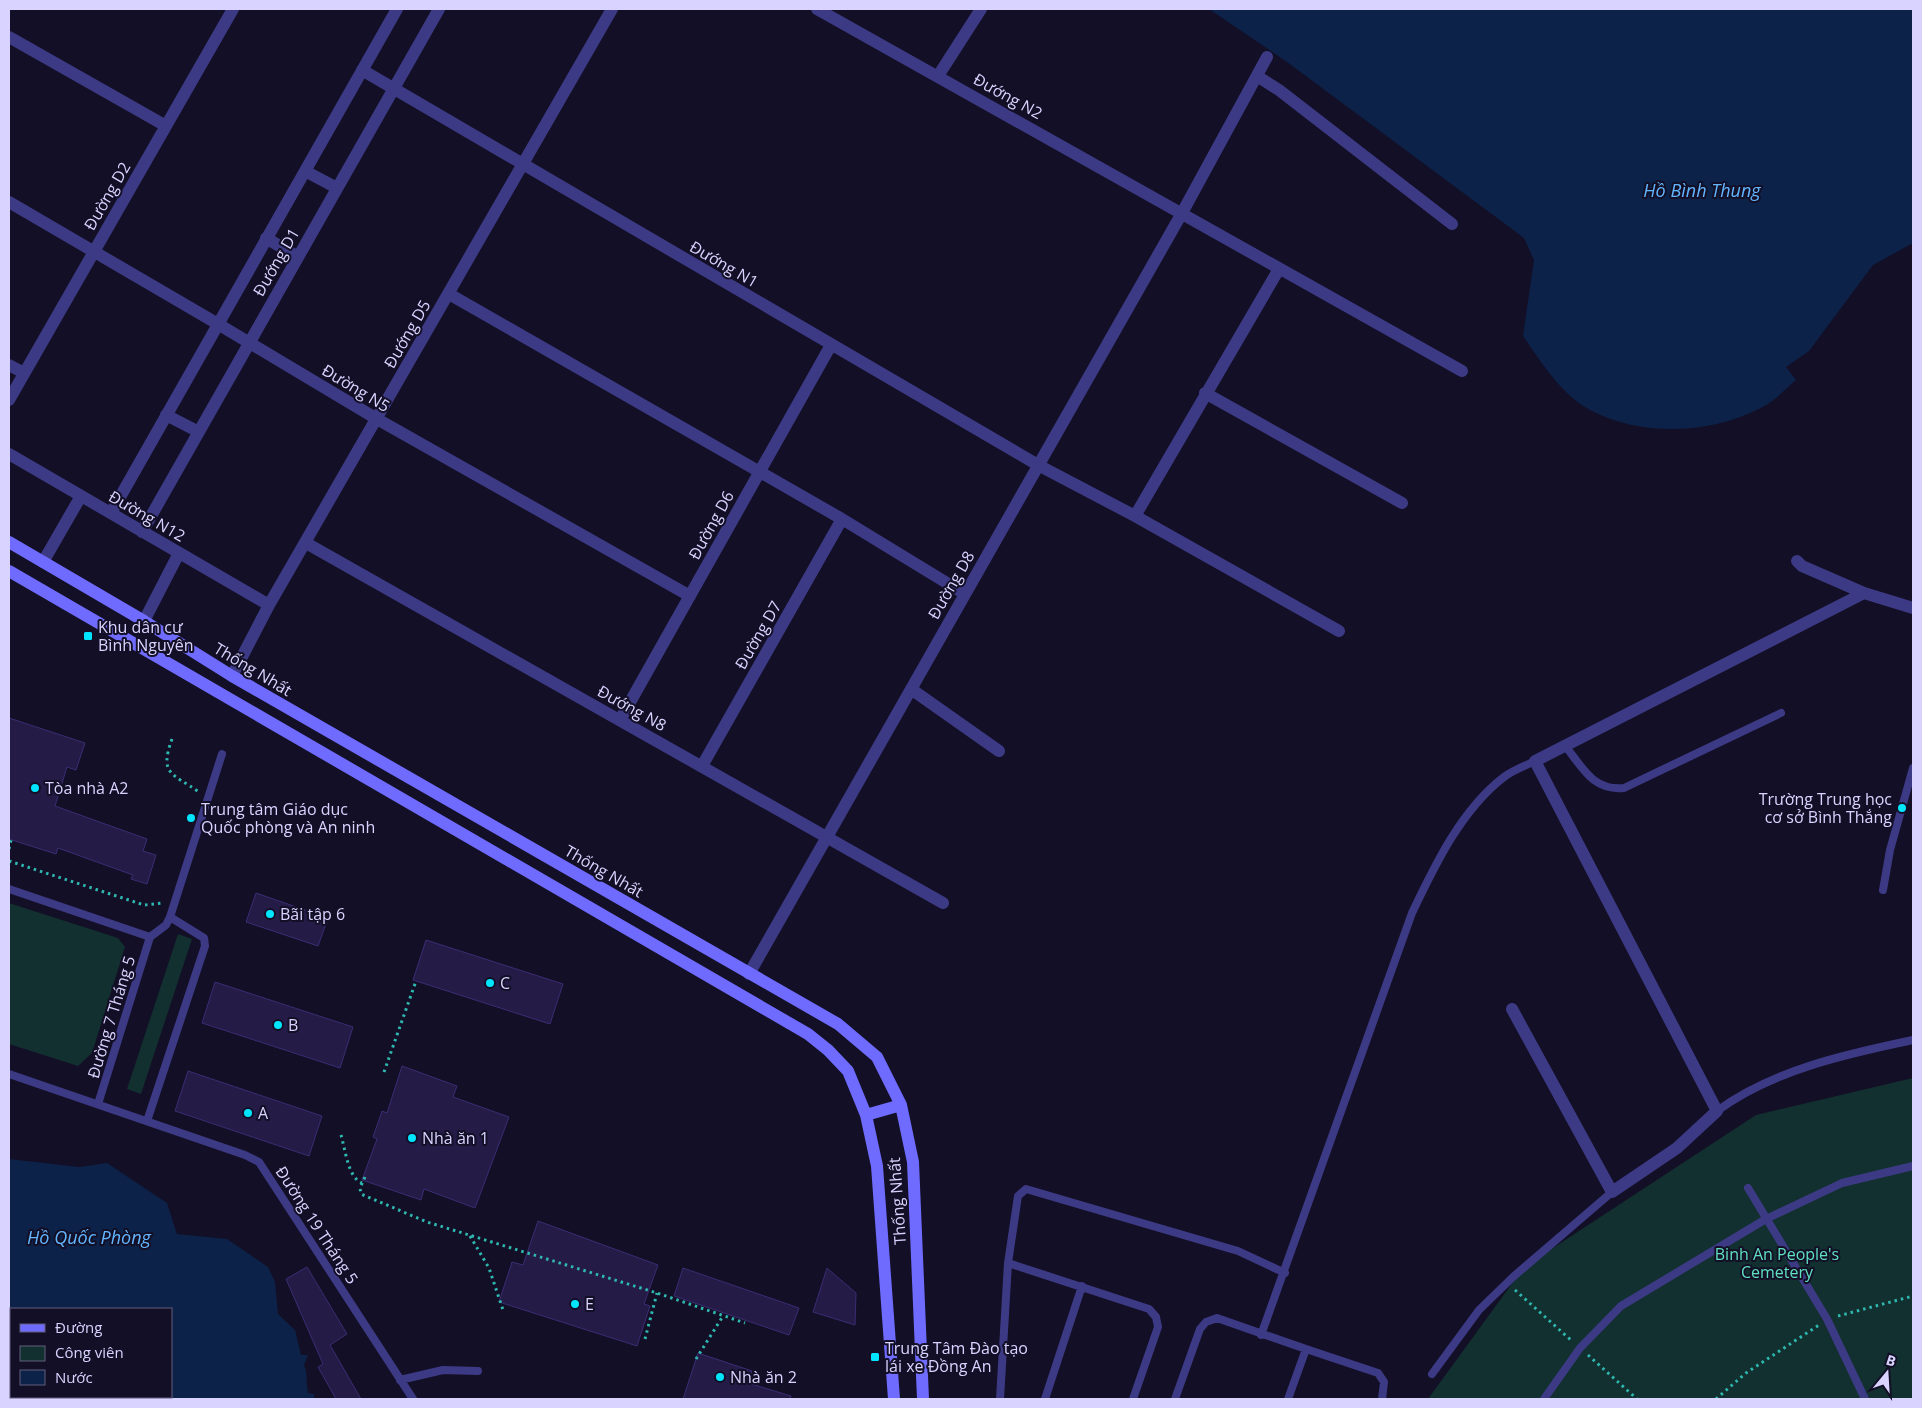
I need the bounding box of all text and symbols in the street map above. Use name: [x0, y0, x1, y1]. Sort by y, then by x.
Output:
street label: Đướng N2: [969, 68, 1047, 124]
street label: Đường D2: [79, 158, 135, 234]
water label: Hồ Bình Thung: [1643, 178, 1761, 202]
street label: Đướng D1: [248, 224, 304, 300]
street label: Đướng N1: [686, 236, 762, 292]
street label: Đướng D5: [379, 296, 435, 372]
street label: Đường N5: [318, 359, 394, 417]
street label: Đường N12: [105, 485, 189, 547]
street label: Đường D6: [683, 487, 739, 563]
street label: Đường D8: [923, 547, 979, 623]
street label: Đường D7: [730, 597, 786, 673]
place label: Khu dân cư Bình Nguyên: [98, 616, 194, 656]
marker: Khu dân cư Bình Nguyên: [82, 630, 94, 642]
street label: Thống Nhất: [210, 637, 296, 701]
street label: Đướng N8: [593, 680, 671, 736]
place label: Tòa nhà A2: [45, 777, 128, 799]
marker: Tòa nhà A2: [29, 782, 41, 794]
place label: Trường Trung học cơ sở Bình Thắng: [1759, 788, 1892, 828]
place label: Trung tâm Giáo dục Quốc phòng và An ninh: [201, 798, 375, 838]
marker: Trường Trung học cơ sở Bình Thắng: [1896, 802, 1908, 814]
marker: Trung tâm Giáo dục Quốc phòng và An ninh: [185, 812, 197, 824]
street label: Thống Nhất: [561, 840, 648, 903]
place label: Bãi tập 6: [280, 903, 345, 925]
marker: Bãi tập 6: [264, 908, 276, 920]
street label: Đường 7 Tháng 5: [82, 953, 140, 1081]
place label: C: [500, 972, 510, 994]
marker: C: [484, 977, 496, 989]
place label: B: [288, 1014, 298, 1036]
marker: B: [272, 1019, 284, 1031]
place label: A: [258, 1102, 269, 1124]
marker: A: [242, 1107, 254, 1119]
place label: Nhà ăn 1: [422, 1127, 489, 1149]
marker: Nhà ăn 1: [406, 1132, 418, 1144]
street label: Thống Nhất: [883, 1156, 911, 1245]
street label: Đường 19 Tháng 5: [271, 1162, 363, 1288]
water label: Hồ Quốc Phòng: [27, 1225, 152, 1249]
park label: Binh An People's Cemetery: [1715, 1243, 1839, 1283]
place label: E: [585, 1293, 594, 1315]
marker: E: [569, 1298, 581, 1310]
legend: [10, 1308, 172, 1398]
text: Đường: [55, 1317, 102, 1337]
place label: Trung Tâm Đào tạo lái xe Đồng An: [885, 1337, 1028, 1377]
text: Công viên: [55, 1342, 124, 1362]
north arrow: [1862, 1348, 1912, 1398]
text: B: [1884, 1350, 1899, 1371]
marker: Trung Tâm Đào tạo lái xe Đồng An: [869, 1351, 881, 1363]
place label: Nhà ăn 2: [730, 1366, 797, 1388]
text: Nước: [55, 1367, 93, 1387]
marker: Nhà ăn 2: [714, 1371, 726, 1383]

